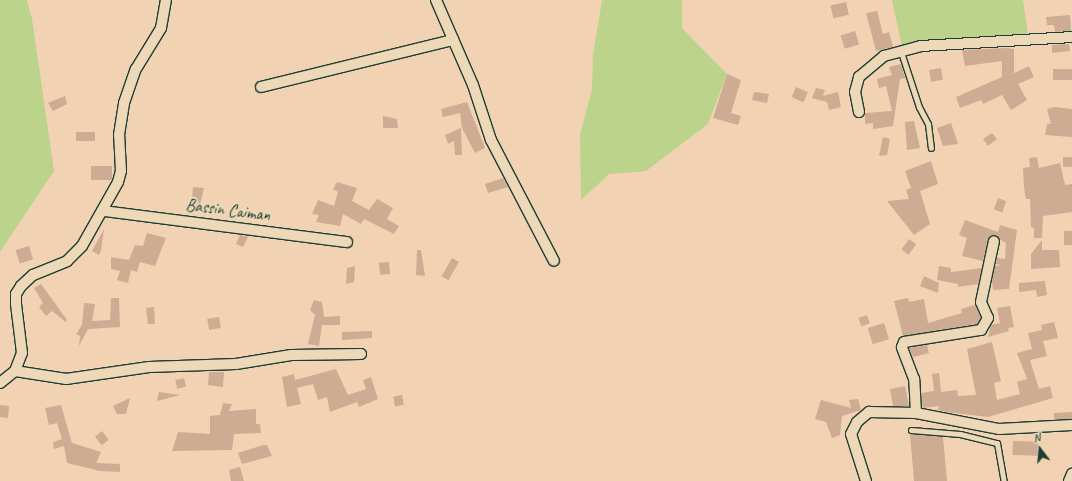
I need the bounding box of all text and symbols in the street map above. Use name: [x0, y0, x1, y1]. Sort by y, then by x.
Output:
street label: Bassin Caiman: [184, 195, 272, 225]
north arrow: [1020, 429, 1060, 469]
text: N: [1031, 430, 1042, 445]

